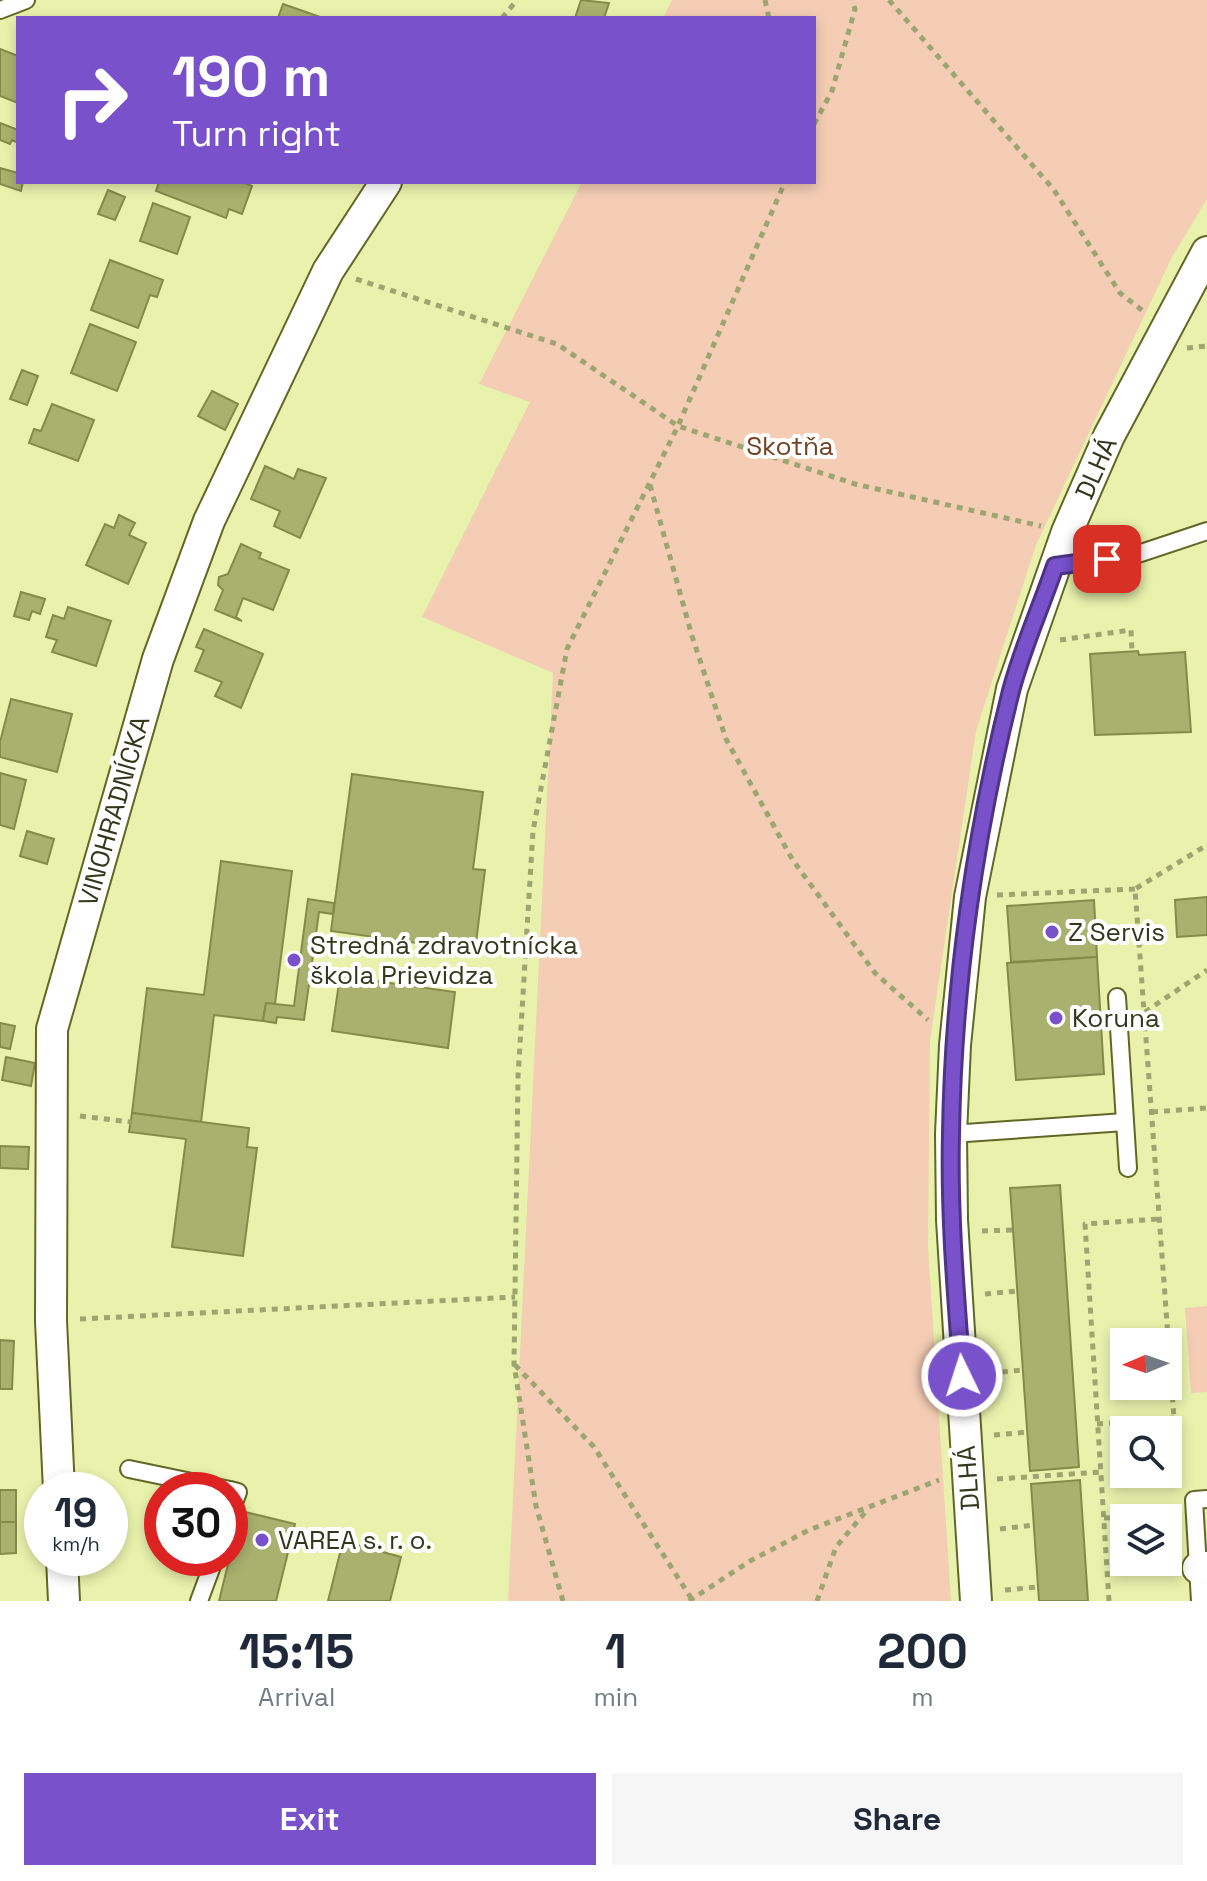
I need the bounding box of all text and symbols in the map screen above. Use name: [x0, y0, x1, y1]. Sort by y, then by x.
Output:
text: 190 m: [172, 41, 330, 112]
icon: right: [40, 48, 144, 152]
text: Turn right: [172, 111, 341, 157]
park label: Skotňa: [746, 429, 834, 463]
street label: DLHÁ: [1067, 431, 1125, 505]
pin: [1073, 525, 1141, 593]
icon: arrive: [1085, 537, 1129, 581]
street label: VINOHRADNÍCKA: [71, 712, 157, 910]
place label: Z Servis: [1068, 915, 1165, 949]
marker: Z Servis: [1043, 923, 1061, 941]
place label: Stredná zdravotnícka škola Prievidza: [310, 928, 578, 992]
marker: Stredná zdravotnícka škola Prievidza: [285, 951, 303, 969]
place label: Koruna: [1072, 1001, 1160, 1035]
marker: Koruna: [1047, 1009, 1065, 1027]
north arrow: [1110, 1328, 1182, 1400]
map controls: [1110, 1328, 1182, 1576]
position arrow: [920, 1334, 1004, 1418]
button: search: [1110, 1416, 1182, 1488]
street label: DLHÁ: [949, 1444, 987, 1512]
speed limit sign: 30: [144, 1472, 248, 1576]
text: 19: [55, 1488, 97, 1539]
button: layers: [1110, 1504, 1182, 1576]
place label: VAREA s. r. o.: [278, 1523, 432, 1557]
text: km/h: [52, 1531, 100, 1557]
marker: VAREA s. r. o.: [253, 1531, 271, 1549]
text: 15:15: [239, 1621, 354, 1682]
text: 1: [605, 1621, 627, 1682]
text: 200: [877, 1621, 968, 1682]
text: Arrival: [258, 1680, 335, 1714]
text: min: [593, 1680, 638, 1714]
text: m: [911, 1680, 934, 1714]
button: Exit: [24, 1773, 596, 1865]
button: Share: [612, 1773, 1183, 1865]

